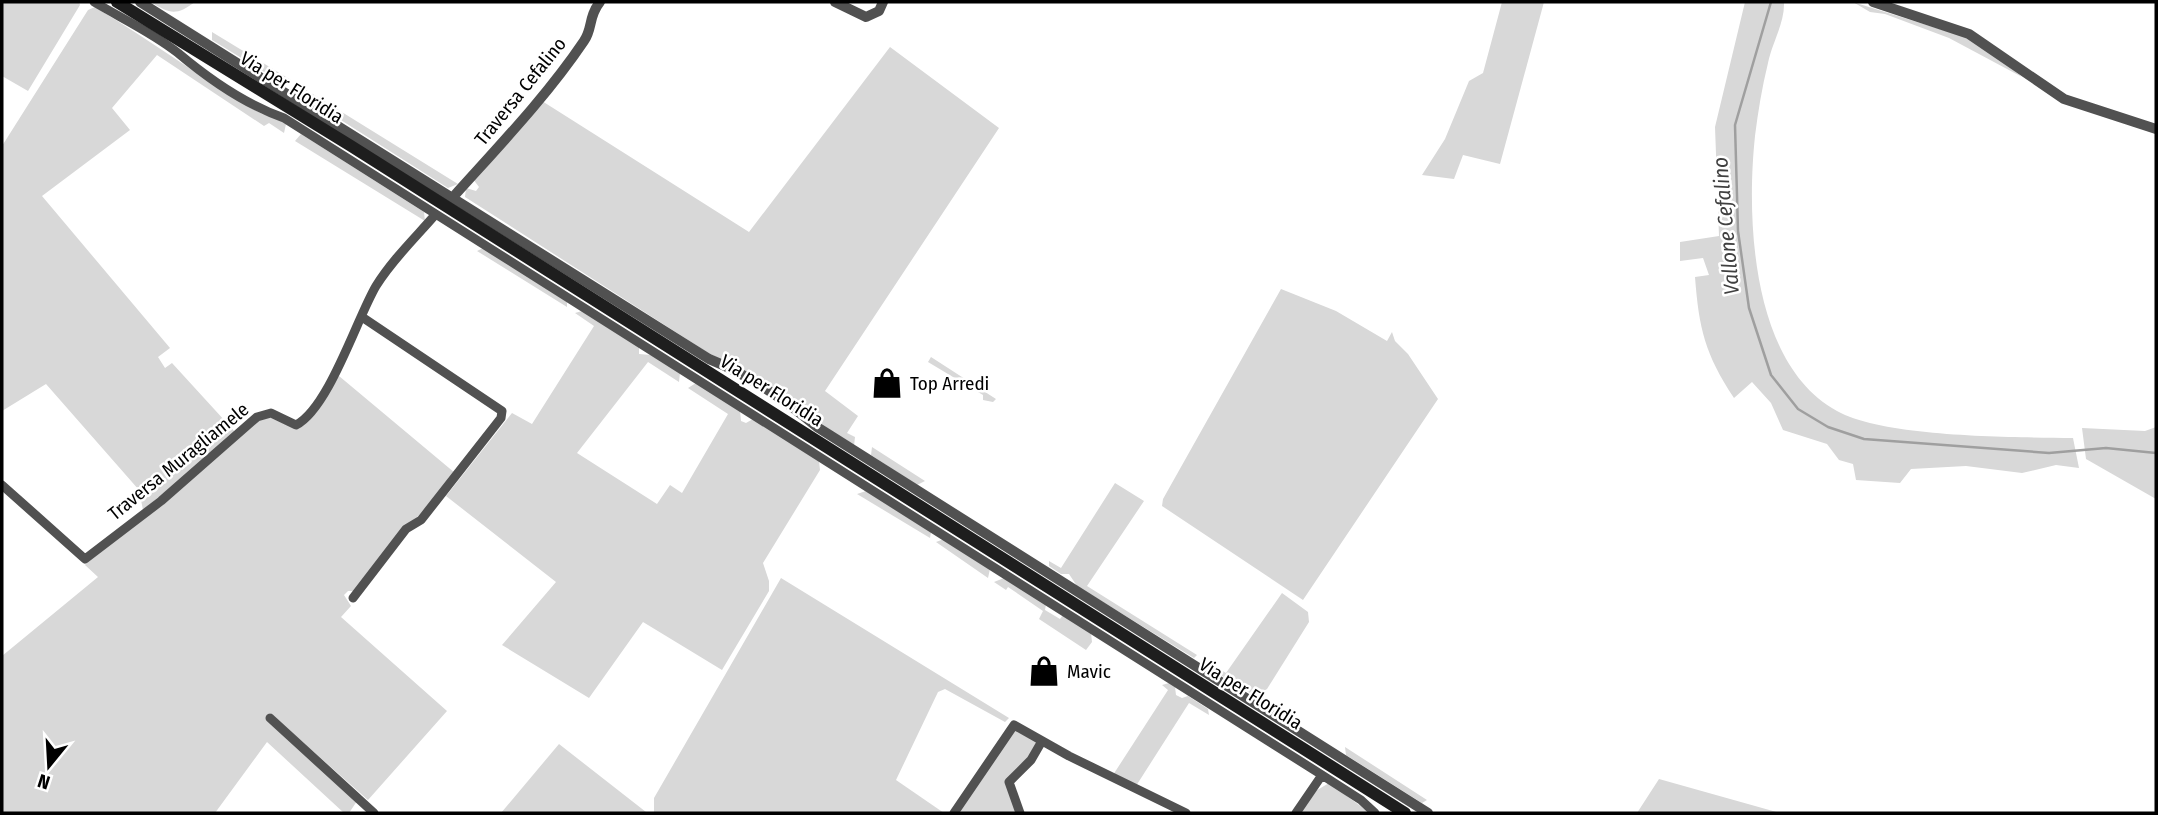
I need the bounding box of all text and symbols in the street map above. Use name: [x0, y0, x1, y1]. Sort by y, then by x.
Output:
street label: Traversa Cefalino: [470, 33, 571, 150]
street label: Via per Floridia: [236, 47, 348, 128]
water label: Vallone Cefalino: [1707, 156, 1745, 296]
street label: Via per Floridia: [716, 350, 828, 431]
shop icon: Top Arredi: [870, 366, 904, 400]
place label: Top Arredi: [910, 372, 989, 395]
street label: Traversa Muragliamele: [103, 398, 253, 525]
street label: Via per Floridia: [1195, 653, 1307, 734]
shop icon: Mavic: [1027, 654, 1061, 688]
place label: Mavic: [1067, 660, 1111, 683]
north arrow: [14, 731, 84, 801]
text: N: [35, 769, 53, 794]

